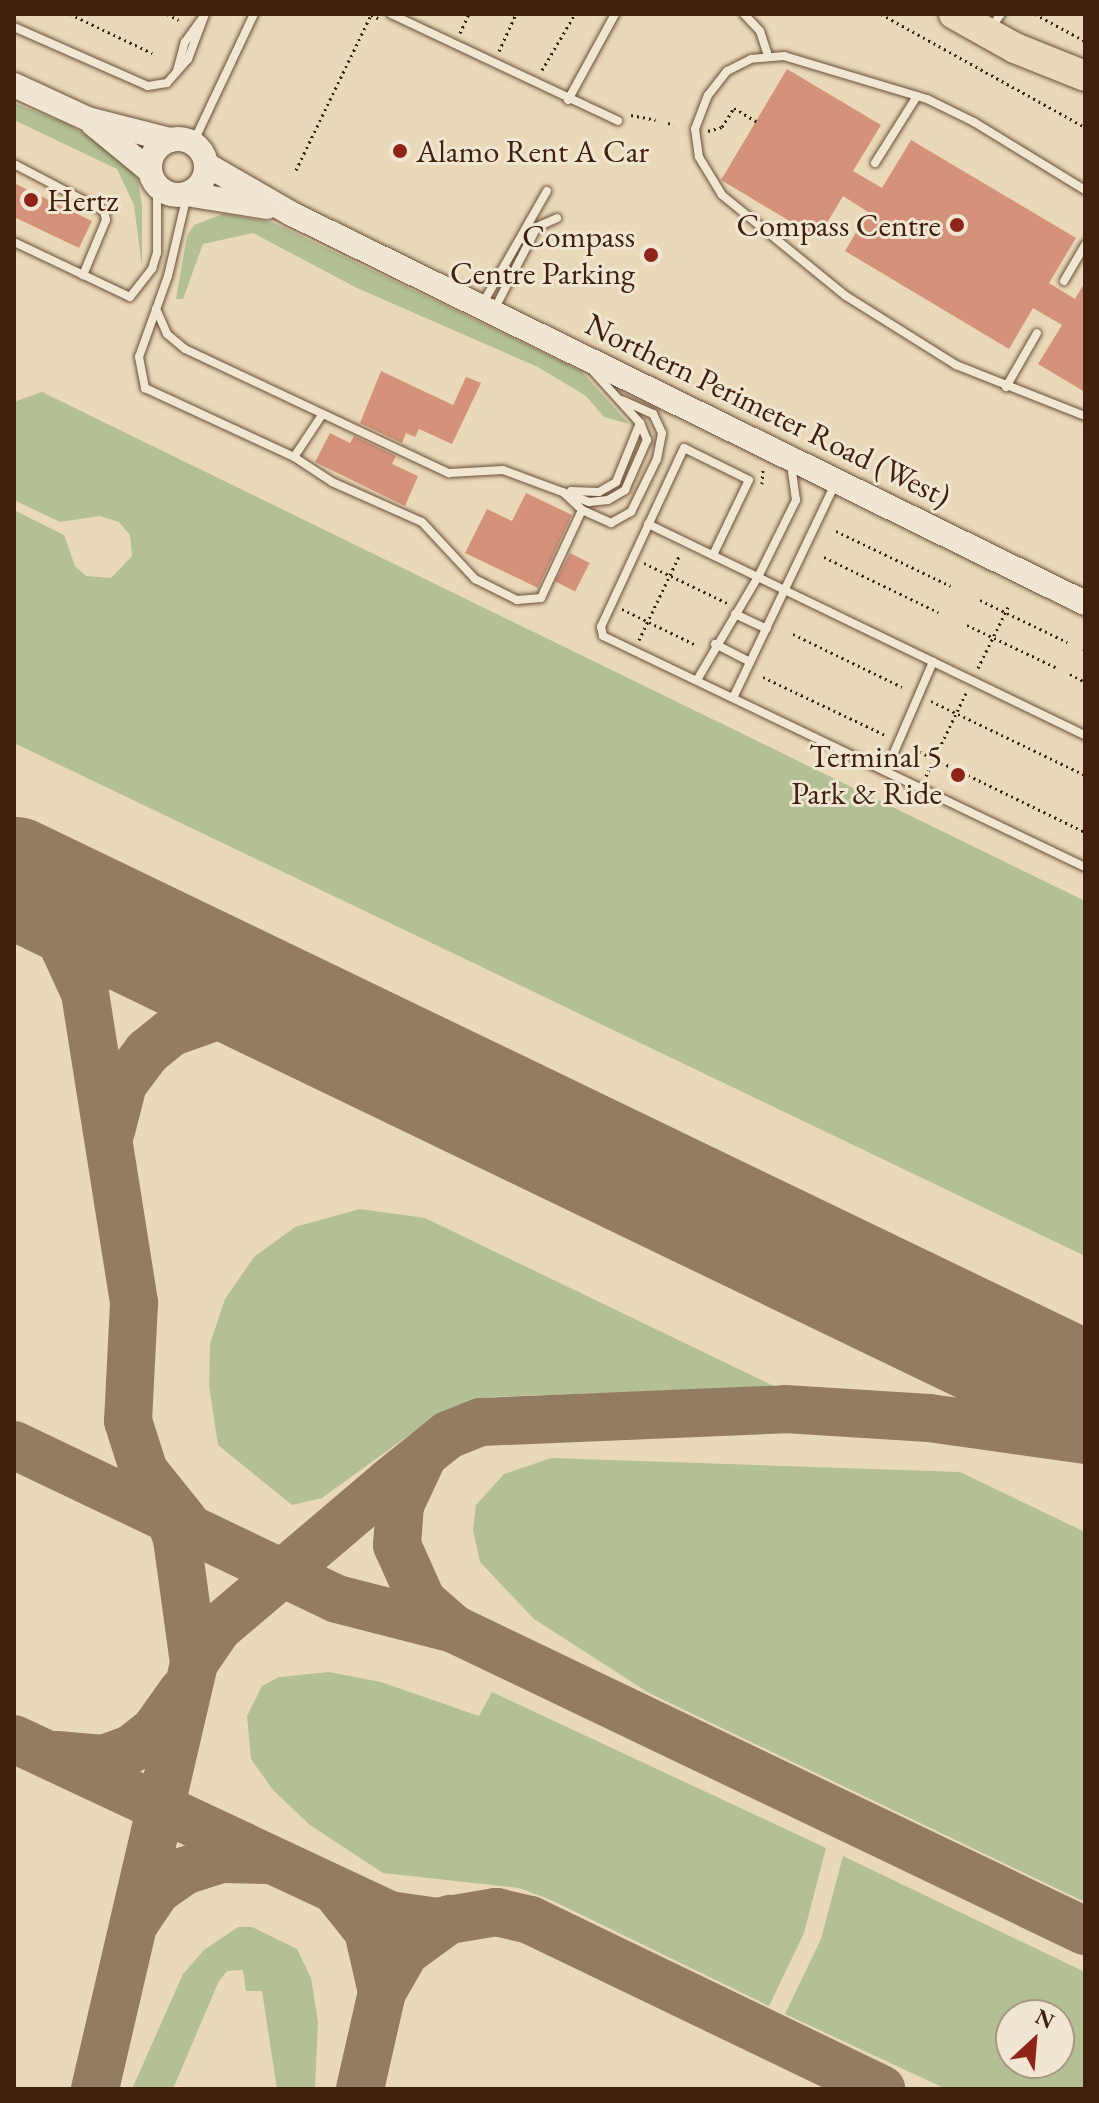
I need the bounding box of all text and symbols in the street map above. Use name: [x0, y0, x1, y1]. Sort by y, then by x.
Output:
place label: Alamo Rent A Car: [416, 132, 649, 170]
marker: Alamo Rent A Car: [391, 142, 409, 160]
place label: Hertz: [47, 181, 118, 219]
marker: Hertz: [22, 191, 40, 209]
place label: Compass Centre: [736, 206, 941, 244]
marker: Compass Centre: [948, 216, 966, 234]
place label: Compass Centre Parking: [450, 218, 635, 293]
marker: Compass Centre Parking: [642, 246, 660, 264]
street label: Northern Perimeter Road (West): [579, 305, 957, 515]
place label: Terminal 5 Park & Ride: [791, 738, 942, 813]
marker: Terminal 5 Park & Ride: [949, 766, 967, 784]
north arrow: [995, 1999, 1075, 2079]
text: N: [1031, 2002, 1059, 2036]

